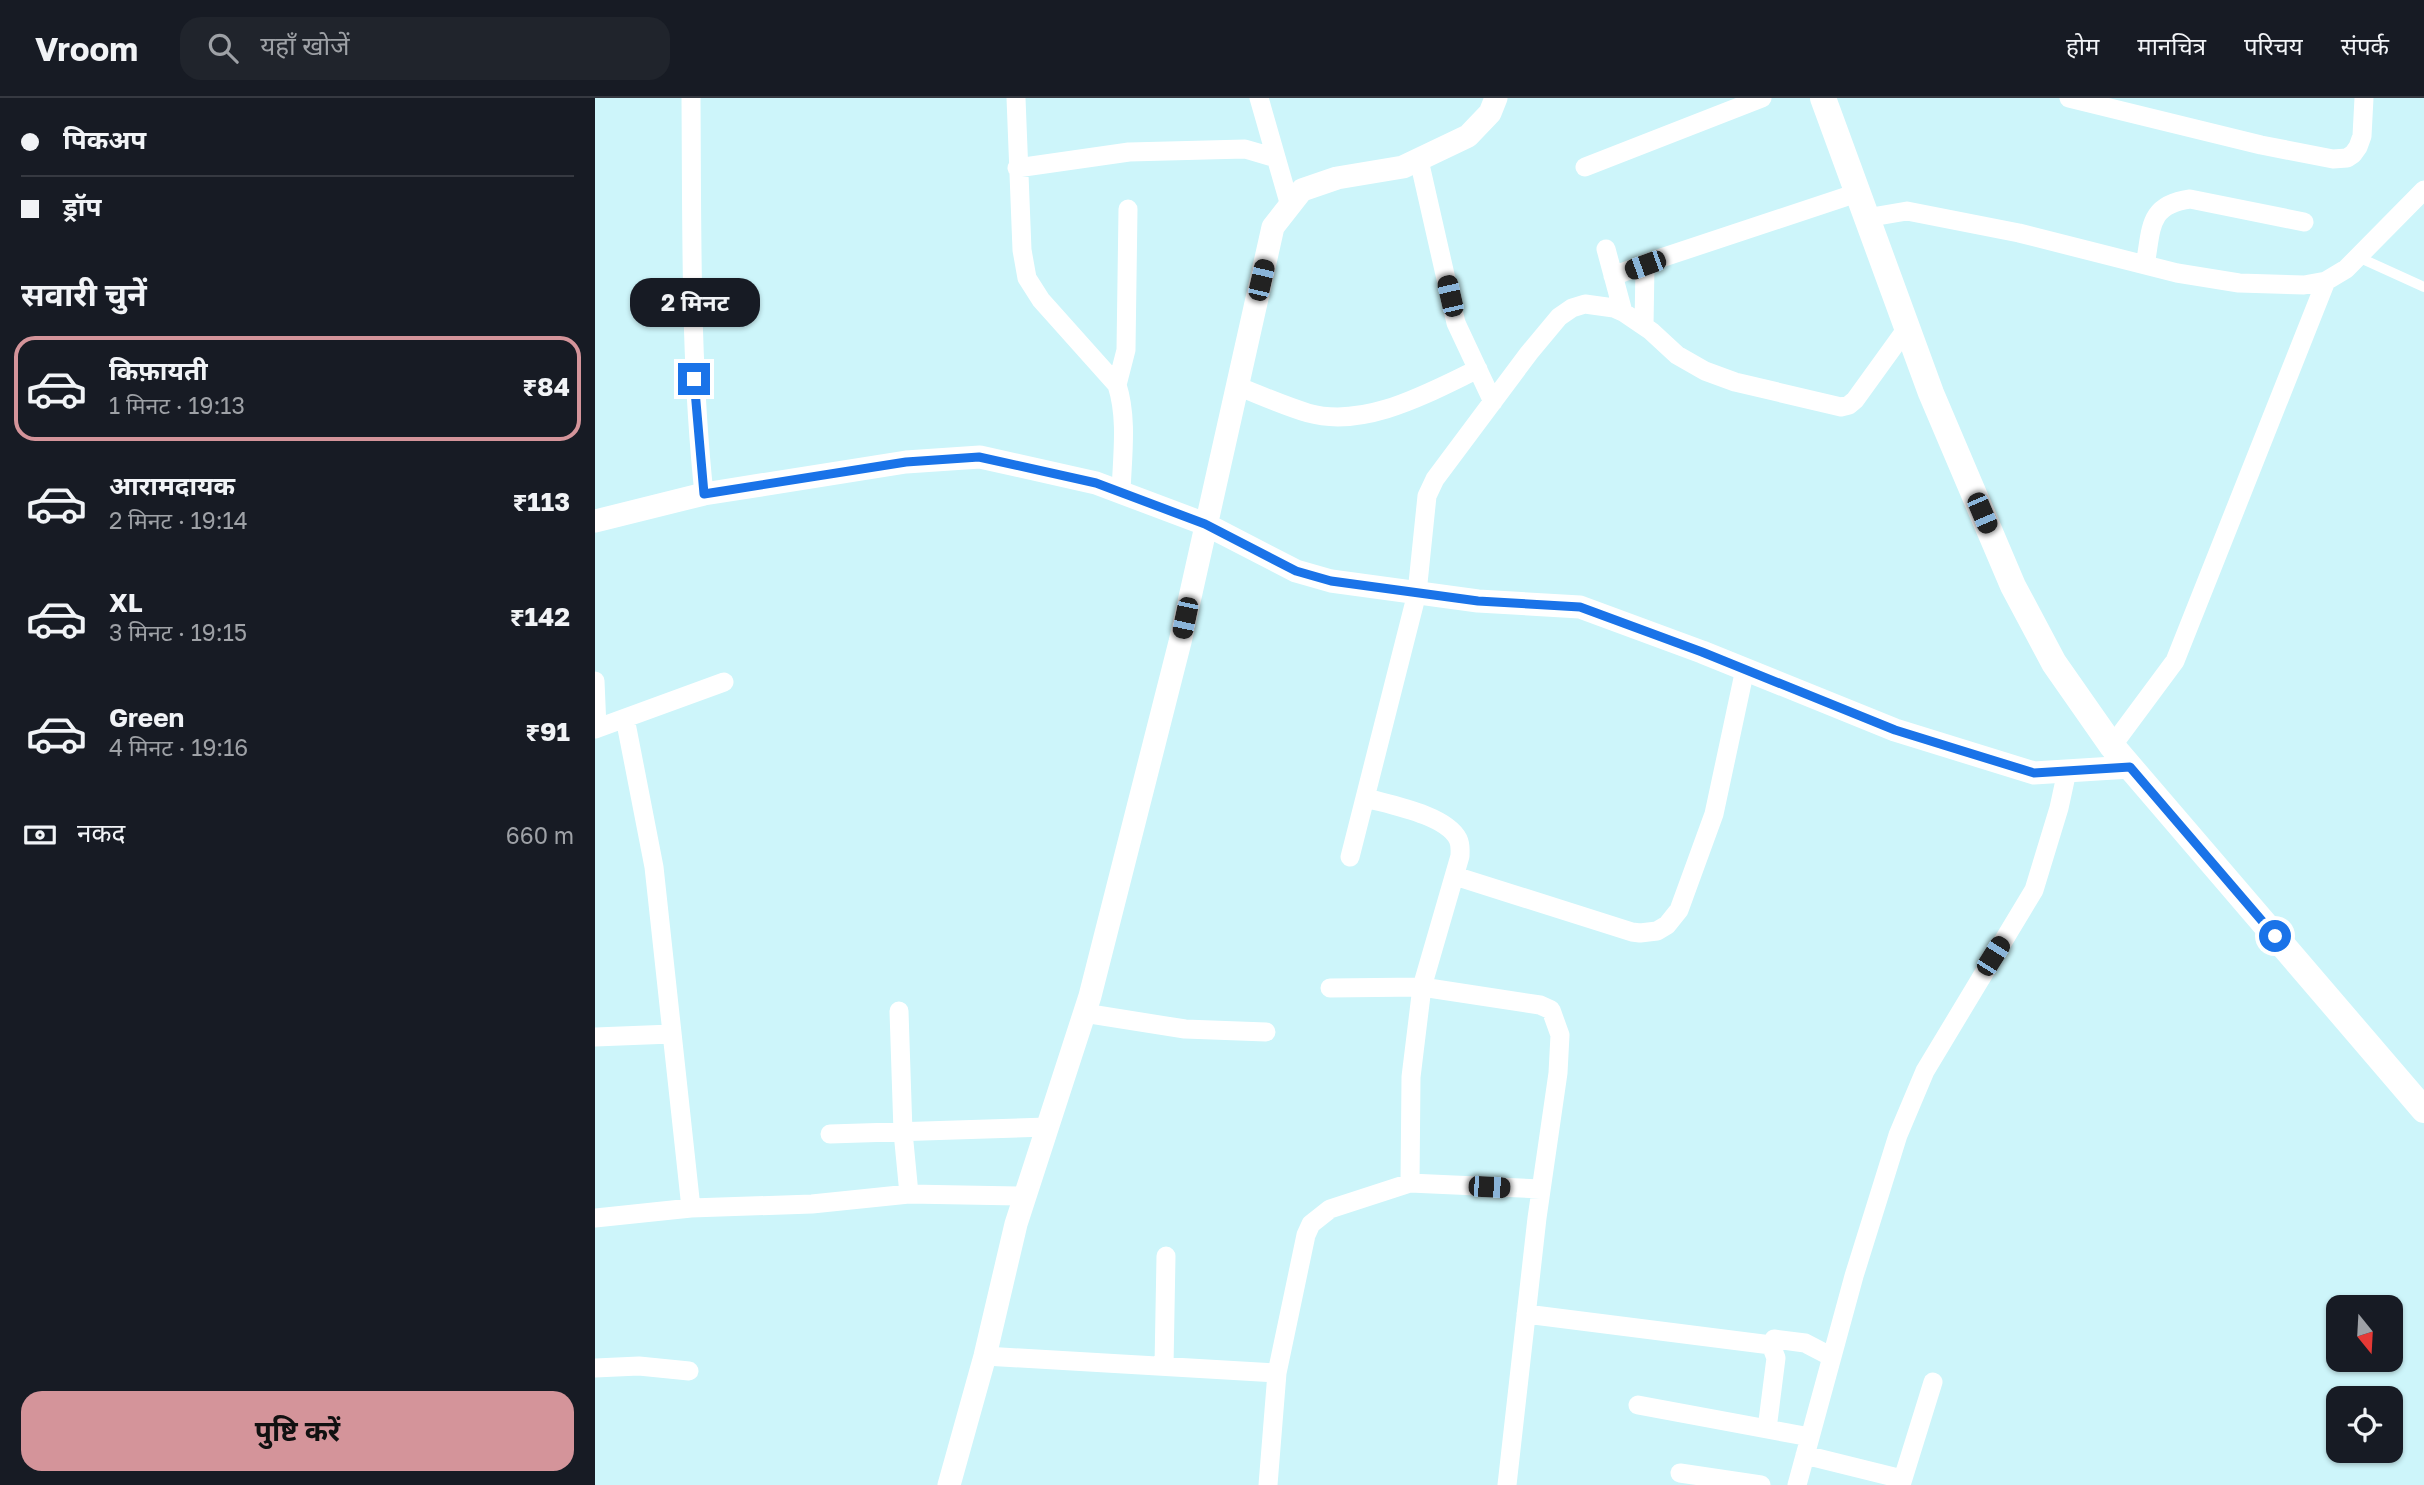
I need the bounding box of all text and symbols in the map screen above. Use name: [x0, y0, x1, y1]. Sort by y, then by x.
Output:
search box: [180, 17, 670, 80]
text: Vroom: [35, 29, 138, 68]
icon: search: [204, 29, 242, 67]
text: यहाँ खोजें: [260, 30, 350, 61]
text: होम: [2066, 31, 2099, 60]
text: मानचित्र: [2137, 31, 2206, 60]
text: परिचय: [2244, 31, 2303, 60]
text: संपर्क: [2341, 31, 2389, 60]
text: पिकअप: [63, 124, 146, 155]
text: ड्रॉप: [63, 191, 101, 222]
car: [1622, 248, 1669, 282]
car: [1247, 257, 1276, 303]
car: [1436, 273, 1465, 319]
text: सवारी चुनें: [21, 275, 147, 313]
callout: 2 मिनट: [629, 278, 759, 327]
text: 2 मिनट: [661, 288, 729, 316]
text: किफ़ायती: [109, 355, 208, 386]
icon: car: [25, 357, 88, 420]
route end: [678, 363, 710, 395]
text: ₹84: [522, 371, 570, 402]
text: 1 मिनट · 19:13: [109, 391, 245, 419]
text: आरामदायक: [109, 470, 235, 501]
icon: car: [25, 472, 88, 535]
text: ₹113: [512, 486, 570, 517]
car: [1965, 490, 2000, 536]
text: 2 मिनट · 19:14: [109, 506, 248, 534]
icon: car: [25, 587, 88, 650]
text: XL: [109, 587, 143, 618]
car: [1171, 595, 1200, 641]
text: ₹142: [510, 601, 570, 632]
text: 3 मिनट · 19:15: [109, 618, 247, 646]
icon: car: [25, 702, 88, 765]
text: Green: [109, 702, 184, 733]
text: ₹91: [525, 716, 570, 747]
text: 4 मिनट · 19:16: [109, 733, 248, 761]
icon: cash: [21, 816, 59, 854]
text: नकद: [77, 817, 125, 848]
text: 660 m: [506, 821, 574, 849]
route start: [2259, 920, 2291, 952]
car: [1973, 933, 2014, 979]
car: [1468, 1175, 1511, 1199]
north arrow: [2326, 1295, 2403, 1372]
map controls: [2326, 1295, 2403, 1463]
button: locate: [2326, 1386, 2403, 1463]
button: पुष्टि करें: [21, 1391, 574, 1471]

